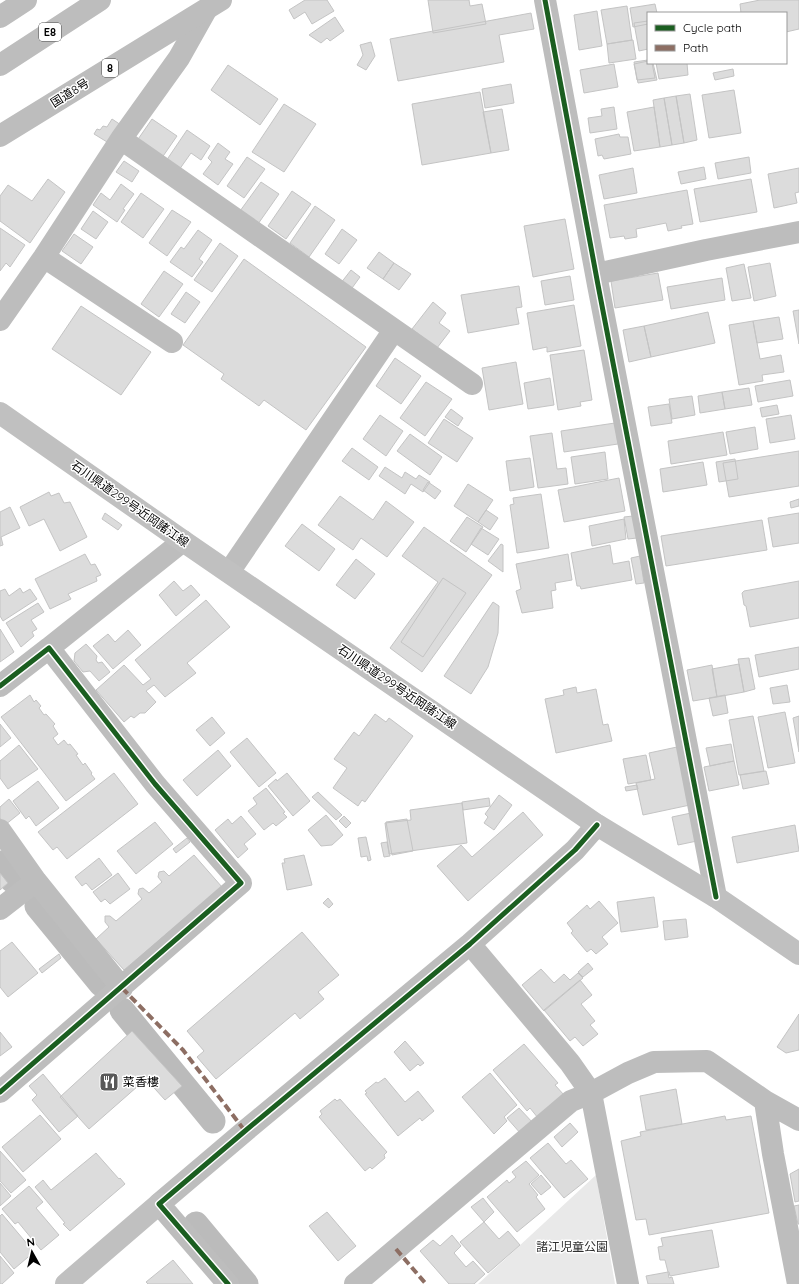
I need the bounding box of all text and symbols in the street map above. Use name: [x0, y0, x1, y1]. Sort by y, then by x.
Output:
legend: [647, 12, 787, 64]
text: Cycle path: [683, 20, 742, 35]
road number: E8: [39, 23, 61, 41]
text: Path: [683, 40, 708, 55]
road number: 8: [102, 59, 118, 77]
street label: 国道8号: [48, 75, 92, 110]
street label: 石川県道299号近岡諸江線: [69, 457, 192, 550]
street label: 石川県道299号近岡諸江線: [335, 641, 460, 732]
restaurant icon: 菜香樓: [98, 1071, 120, 1093]
place label: 菜香樓: [123, 1074, 159, 1089]
north arrow: [12, 1232, 52, 1272]
text: N: [26, 1235, 36, 1250]
park label: 諸江児童公園: [536, 1239, 608, 1254]

